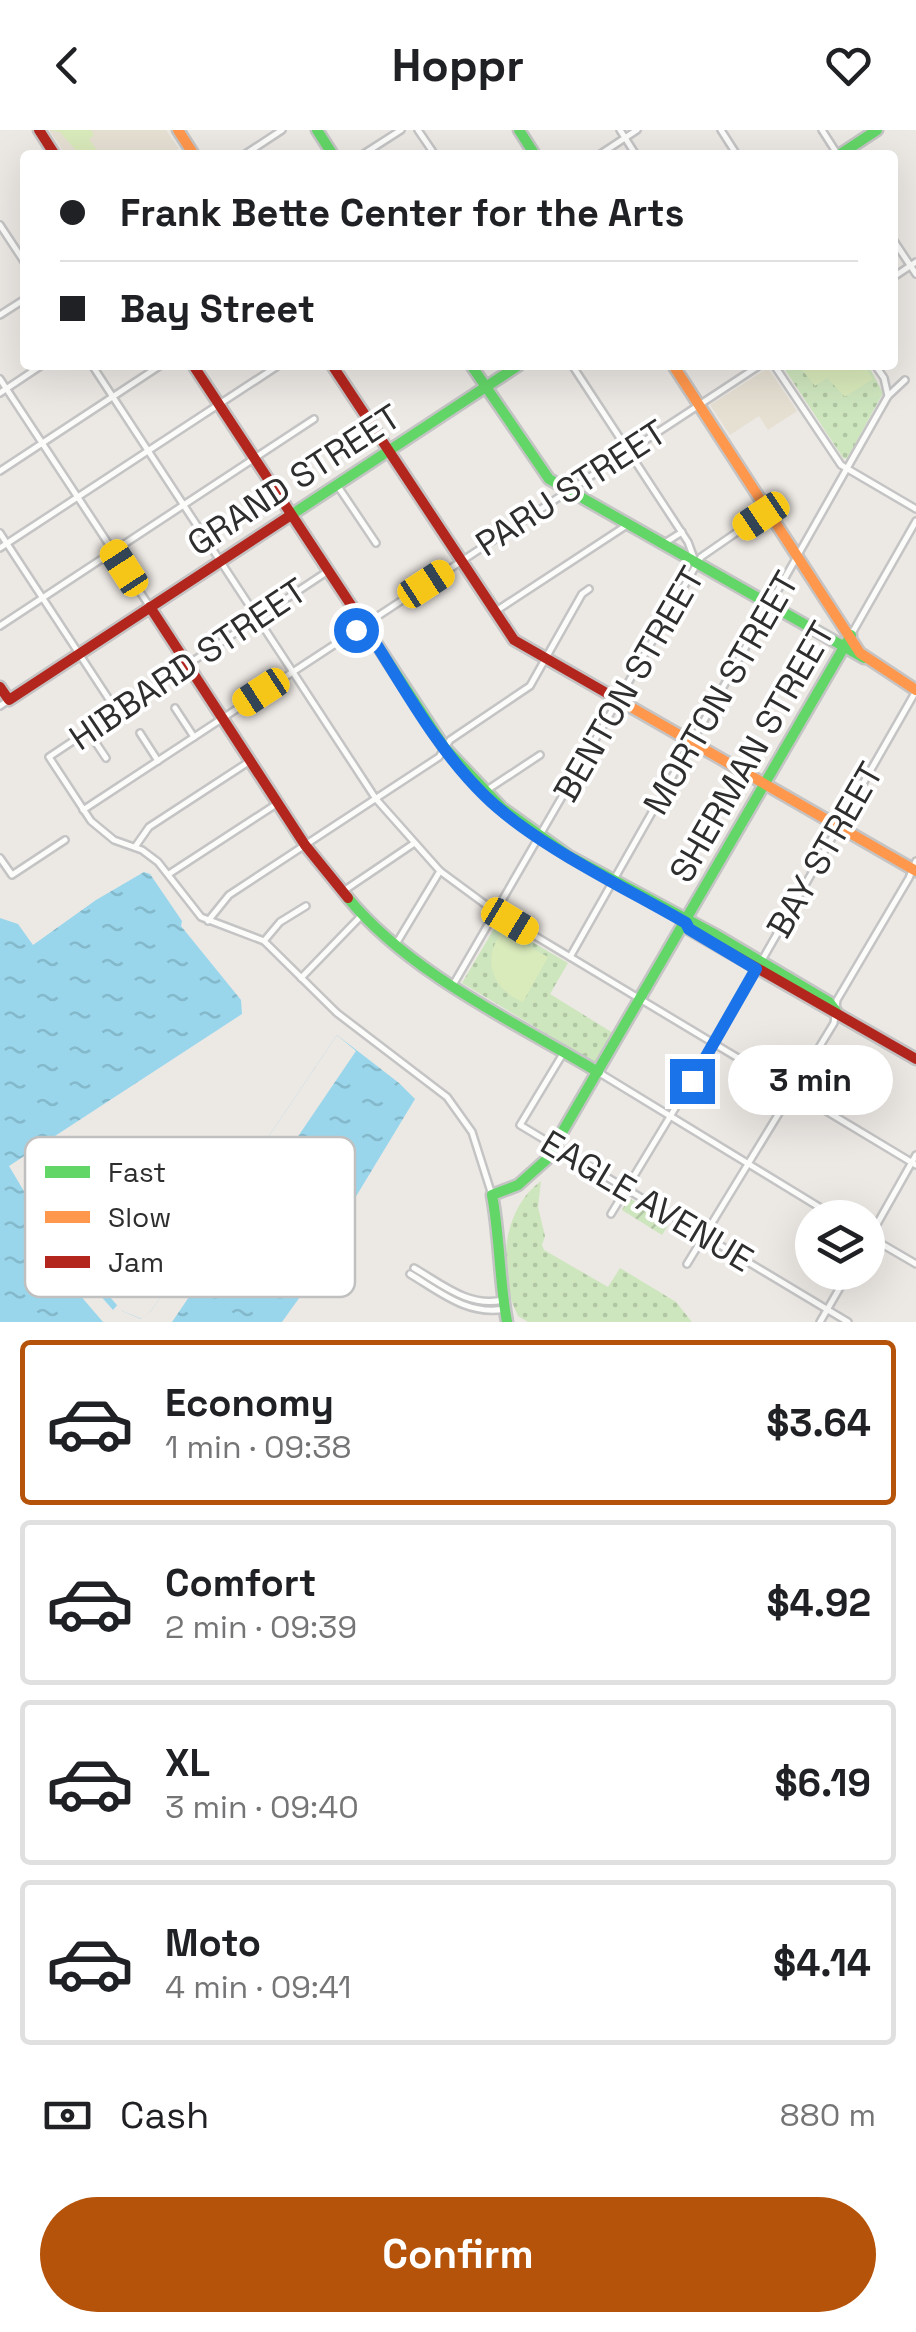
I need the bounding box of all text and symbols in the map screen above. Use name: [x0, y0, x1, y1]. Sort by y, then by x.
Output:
text: Hoppr: [392, 37, 524, 94]
icon: back: [40, 38, 95, 93]
icon: heart: [821, 38, 876, 93]
text: Frank Bette Center for the Arts: [120, 189, 685, 237]
text: Bay Street: [120, 285, 315, 333]
street label: GRAND STREET: [179, 395, 409, 565]
street label: PARU STREET: [467, 410, 675, 566]
car: [728, 487, 794, 545]
car: [95, 535, 153, 601]
car: [393, 555, 459, 613]
street label: BENTON STREET: [544, 559, 714, 809]
street label: MORTON STREET: [634, 564, 808, 822]
street label: HIBBARD STREET: [61, 568, 315, 760]
route start: [334, 608, 379, 653]
street label: SHERMAN STREET: [659, 614, 845, 890]
car: [228, 663, 294, 721]
street label: BAY STREET: [757, 754, 893, 946]
car: [477, 893, 543, 949]
callout: 3 min: [727, 1046, 892, 1116]
route end: [670, 1059, 715, 1104]
text: 3 min: [769, 1060, 852, 1100]
street label: EAGLE AVENUE: [533, 1120, 761, 1282]
legend: [25, 1137, 355, 1297]
text: Fast: [108, 1154, 166, 1190]
text: Slow: [108, 1199, 171, 1235]
map controls: [795, 1200, 885, 1290]
button: layers: [795, 1200, 885, 1290]
text: Jam: [108, 1244, 164, 1280]
icon: car: [45, 1378, 135, 1468]
text: Economy: [165, 1379, 334, 1427]
text: $3.64: [766, 1399, 871, 1447]
text: 1 min · 09:38: [165, 1427, 351, 1467]
icon: car: [45, 1558, 135, 1648]
text: Comfort: [165, 1559, 316, 1607]
text: $4.92: [766, 1579, 871, 1627]
text: 2 min · 09:39: [165, 1607, 357, 1647]
icon: car: [45, 1738, 135, 1828]
text: XL: [165, 1739, 210, 1787]
text: $6.19: [775, 1759, 871, 1807]
text: 3 min · 09:40: [165, 1787, 359, 1827]
icon: car: [45, 1918, 135, 2008]
text: Moto: [165, 1919, 261, 1967]
text: $4.14: [773, 1939, 871, 1987]
text: 4 min · 09:41: [165, 1967, 351, 2007]
icon: cash: [40, 2088, 95, 2143]
text: Cash: [120, 2091, 209, 2139]
text: 880 m: [780, 2095, 876, 2135]
button: Confirm: [40, 2197, 876, 2312]

